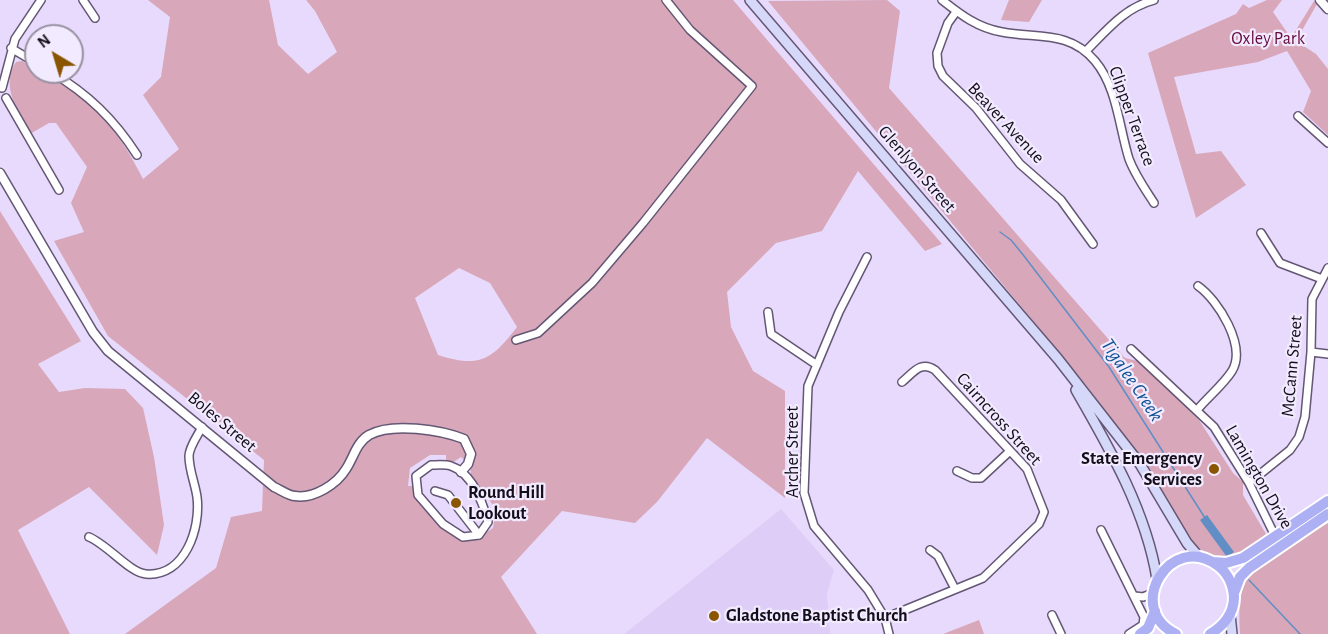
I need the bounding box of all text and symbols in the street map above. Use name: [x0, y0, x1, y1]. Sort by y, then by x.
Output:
north arrow: [24, 24, 84, 84]
park label: Oxley Park: [1231, 28, 1305, 50]
text: N: [35, 32, 53, 51]
street label: Clipper Terrace: [1104, 63, 1160, 169]
street label: Beaver Avenue: [963, 78, 1049, 168]
street label: Glenlyon Street: [873, 121, 961, 217]
street label: McCann Street: [1277, 314, 1307, 418]
water label: Tigalee Creek: [1096, 334, 1168, 426]
street label: Cairncross Street: [952, 368, 1046, 470]
street label: Boles Street: [183, 387, 261, 457]
street label: Archer Street: [782, 406, 804, 498]
street label: Lamington Drive: [1221, 421, 1297, 533]
place label: State Emergency Services: [1081, 448, 1202, 490]
marker: State Emergency Services: [1207, 462, 1221, 476]
place label: Round Hill Lookout: [468, 482, 545, 524]
marker: Round Hill Lookout: [449, 496, 463, 510]
place label: Gladstone Baptist Church: [726, 605, 908, 627]
marker: Gladstone Baptist Church: [707, 609, 721, 623]

